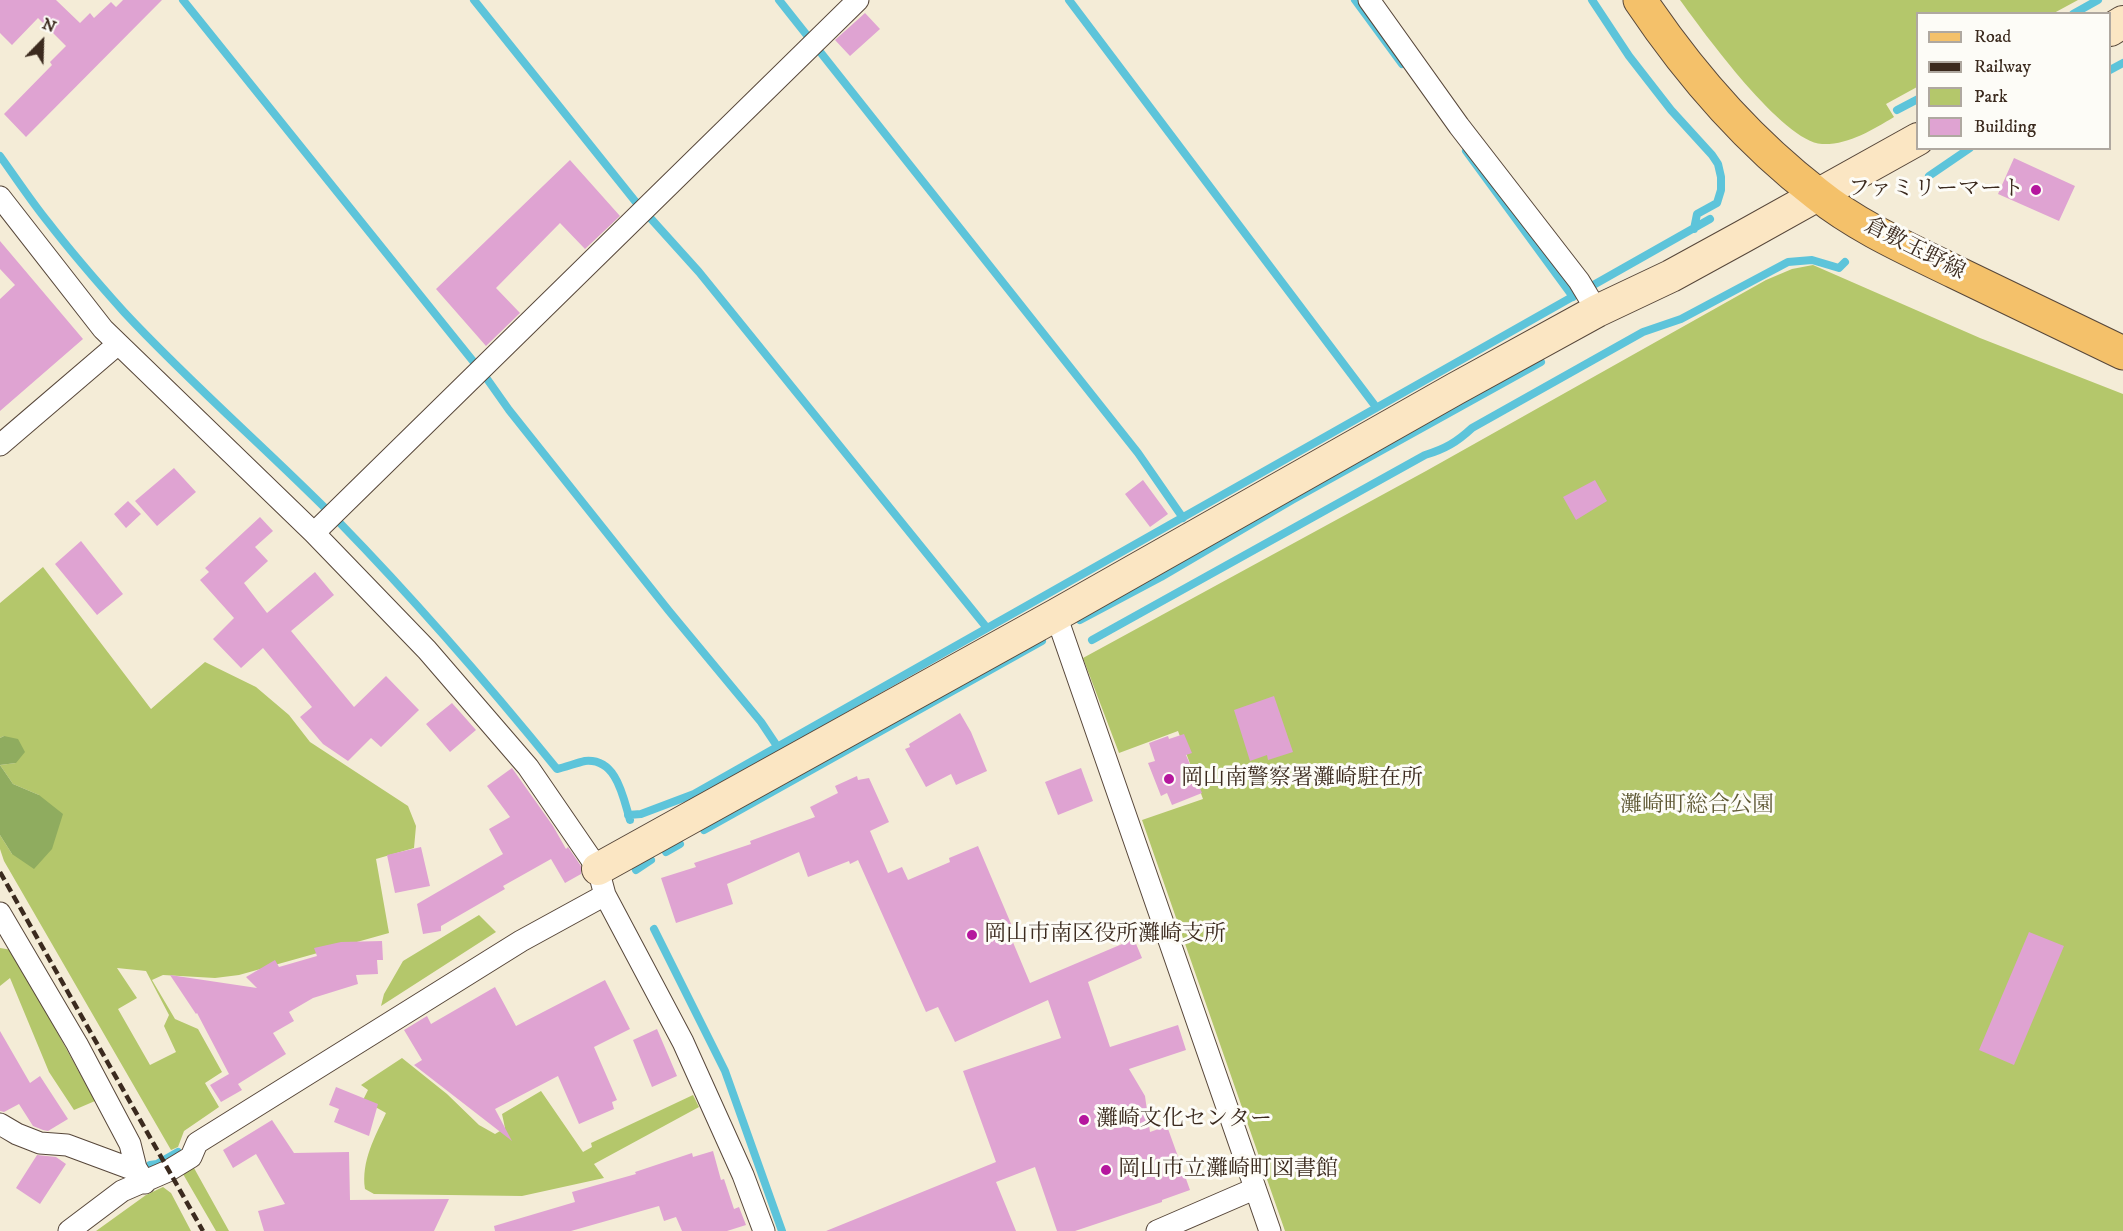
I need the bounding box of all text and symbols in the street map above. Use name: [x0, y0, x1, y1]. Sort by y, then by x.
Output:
north arrow: [12, 12, 72, 72]
legend: [1916, 12, 2111, 150]
text: N: [39, 14, 59, 37]
text: Road: [1974, 26, 2011, 48]
text: Railway: [1974, 56, 2031, 78]
text: Park: [1974, 86, 2008, 108]
text: Building: [1974, 116, 2036, 138]
place label: ファミリーマート: [1848, 177, 2024, 203]
marker: ファミリーマート: [2029, 183, 2043, 197]
street label: 倉敷玉野線: [1859, 213, 1969, 287]
place label: 岡山南警察署灘崎駐在所: [1181, 766, 1423, 792]
marker: 岡山南警察署灘崎駐在所: [1162, 772, 1176, 786]
park label: 灘崎町総合公園: [1620, 793, 1774, 819]
place label: 岡山市南区役所灘崎支所: [984, 922, 1226, 948]
marker: 岡山市南区役所灘崎支所: [965, 928, 979, 942]
place label: 灘崎文化センター: [1096, 1107, 1272, 1133]
marker: 灘崎文化センター: [1077, 1113, 1091, 1127]
place label: 岡山市立灘崎町図書館: [1118, 1157, 1338, 1183]
marker: 岡山市立灘崎町図書館: [1099, 1163, 1113, 1177]

